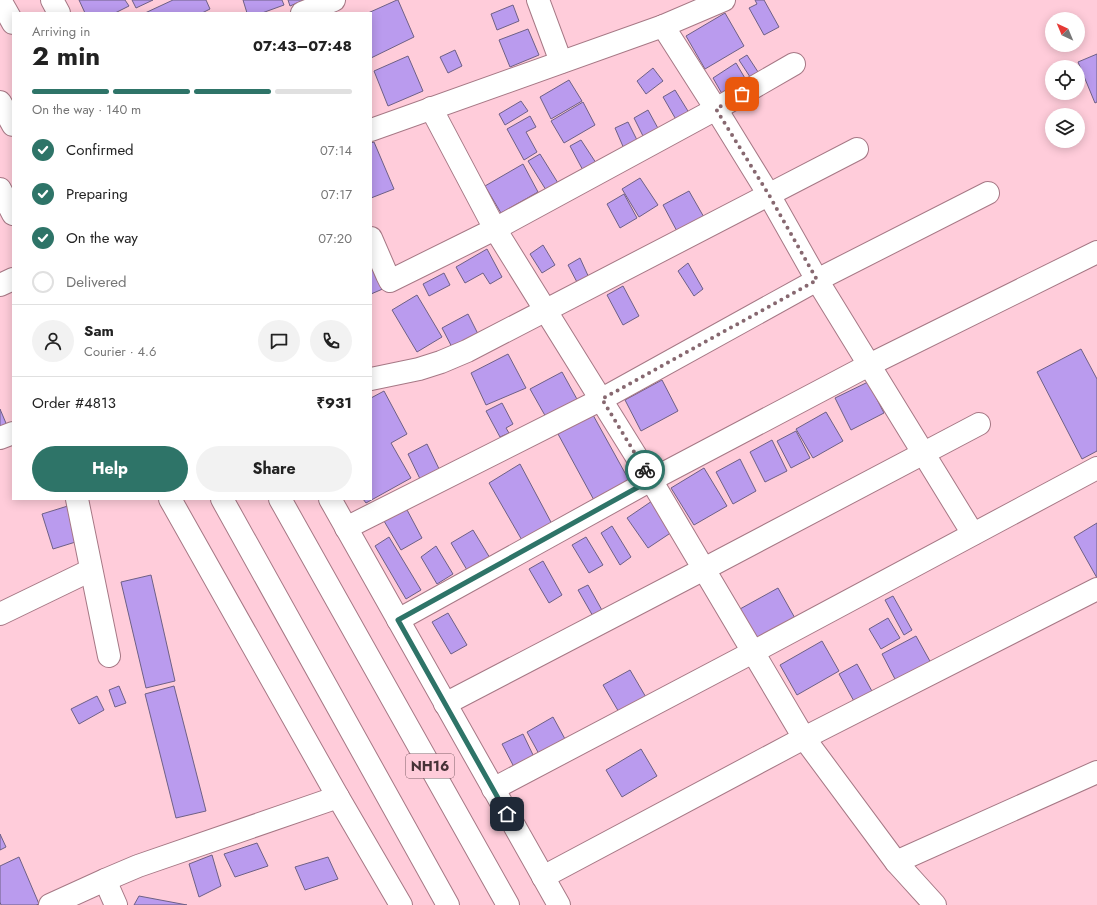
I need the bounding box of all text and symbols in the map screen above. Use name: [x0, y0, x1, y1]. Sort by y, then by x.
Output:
north arrow: [1045, 12, 1085, 52]
map controls: [1045, 12, 1085, 148]
text: Arriving in: [32, 22, 90, 41]
text: 07:43–07:48: [253, 35, 352, 57]
text: 2 min: [32, 37, 100, 75]
button: locate: [1045, 60, 1085, 100]
pin: [725, 77, 759, 111]
icon: bag: [731, 83, 753, 105]
text: On the way · 140 m: [32, 100, 141, 119]
button: layers: [1045, 108, 1085, 148]
icon: check: [32, 139, 54, 161]
text: Confirmed: [66, 139, 134, 161]
text: 07:14: [320, 141, 352, 160]
icon: check: [32, 183, 54, 205]
text: Preparing: [66, 183, 128, 205]
text: 07:17: [321, 185, 352, 204]
icon: check: [32, 227, 54, 249]
text: On the way: [66, 227, 138, 249]
text: 07:20: [318, 229, 352, 248]
text: Delivered: [66, 271, 127, 293]
button: person: [32, 320, 74, 362]
text: Sam: [84, 320, 114, 342]
button: chat: [258, 320, 300, 362]
button: phone: [310, 320, 352, 362]
text: Courier · 4.6: [84, 342, 157, 361]
text: Order #4813: [32, 392, 116, 414]
text: ₹931: [316, 392, 352, 414]
button: Help: [32, 446, 188, 492]
button: Share: [196, 446, 352, 492]
courier: [625, 450, 665, 490]
icon: bike: [634, 459, 656, 481]
road number: NH16: [406, 754, 454, 778]
pin: [490, 797, 524, 831]
icon: home: [496, 803, 518, 825]

